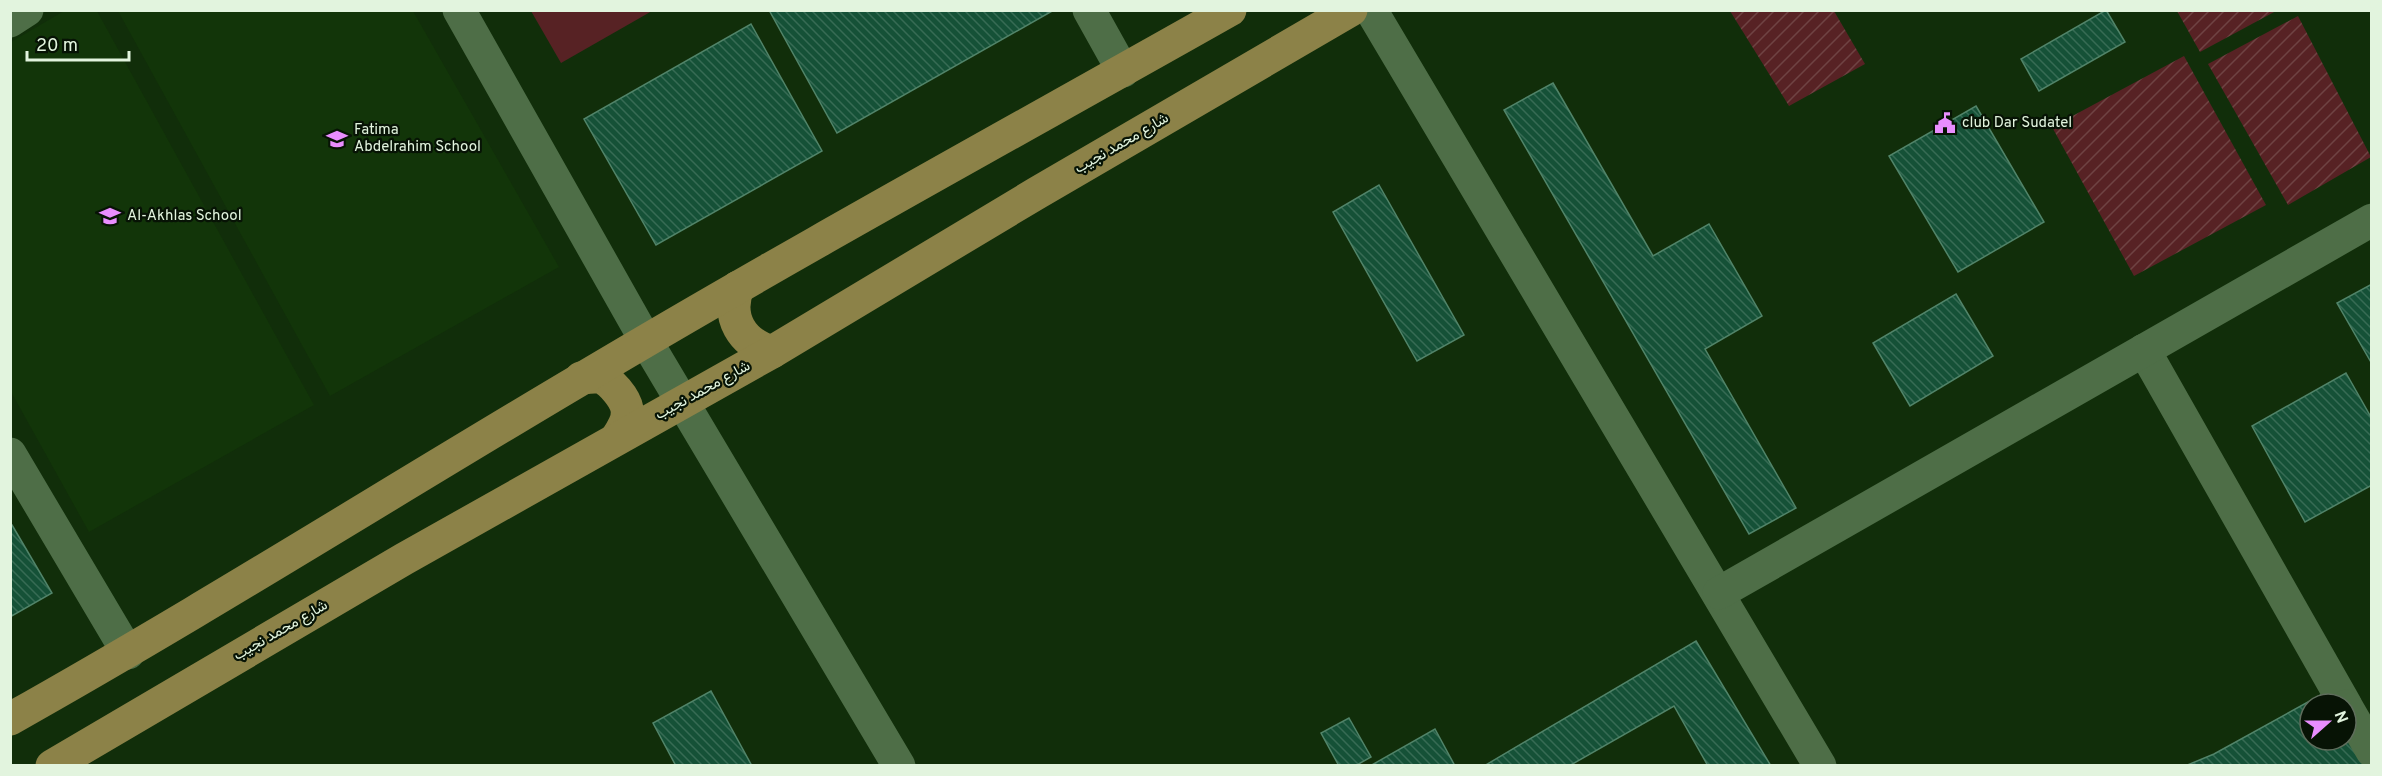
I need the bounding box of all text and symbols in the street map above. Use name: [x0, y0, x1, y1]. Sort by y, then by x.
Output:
scale bar: [27, 24, 129, 62]
text: 20 m: [36, 35, 78, 58]
street label: شارع محمد نجيب: [1071, 109, 1173, 179]
public building icon: club Dar Sudatel: [1933, 111, 1957, 135]
place label: club Dar Sudatel: [1962, 114, 2072, 133]
place label: Fatima Abdelrahim School: [354, 121, 481, 157]
school or university icon: Fatima Abdelrahim School: [325, 127, 349, 151]
school or university icon: Al-Akhlas School: [98, 204, 122, 228]
place label: Al-Akhlas School: [127, 207, 242, 226]
street label: شارع محمد نجيب: [652, 357, 754, 425]
street label: شارع محمد نجيب: [230, 596, 332, 666]
north arrow: [2298, 692, 2358, 752]
text: N: [2329, 708, 2352, 726]

